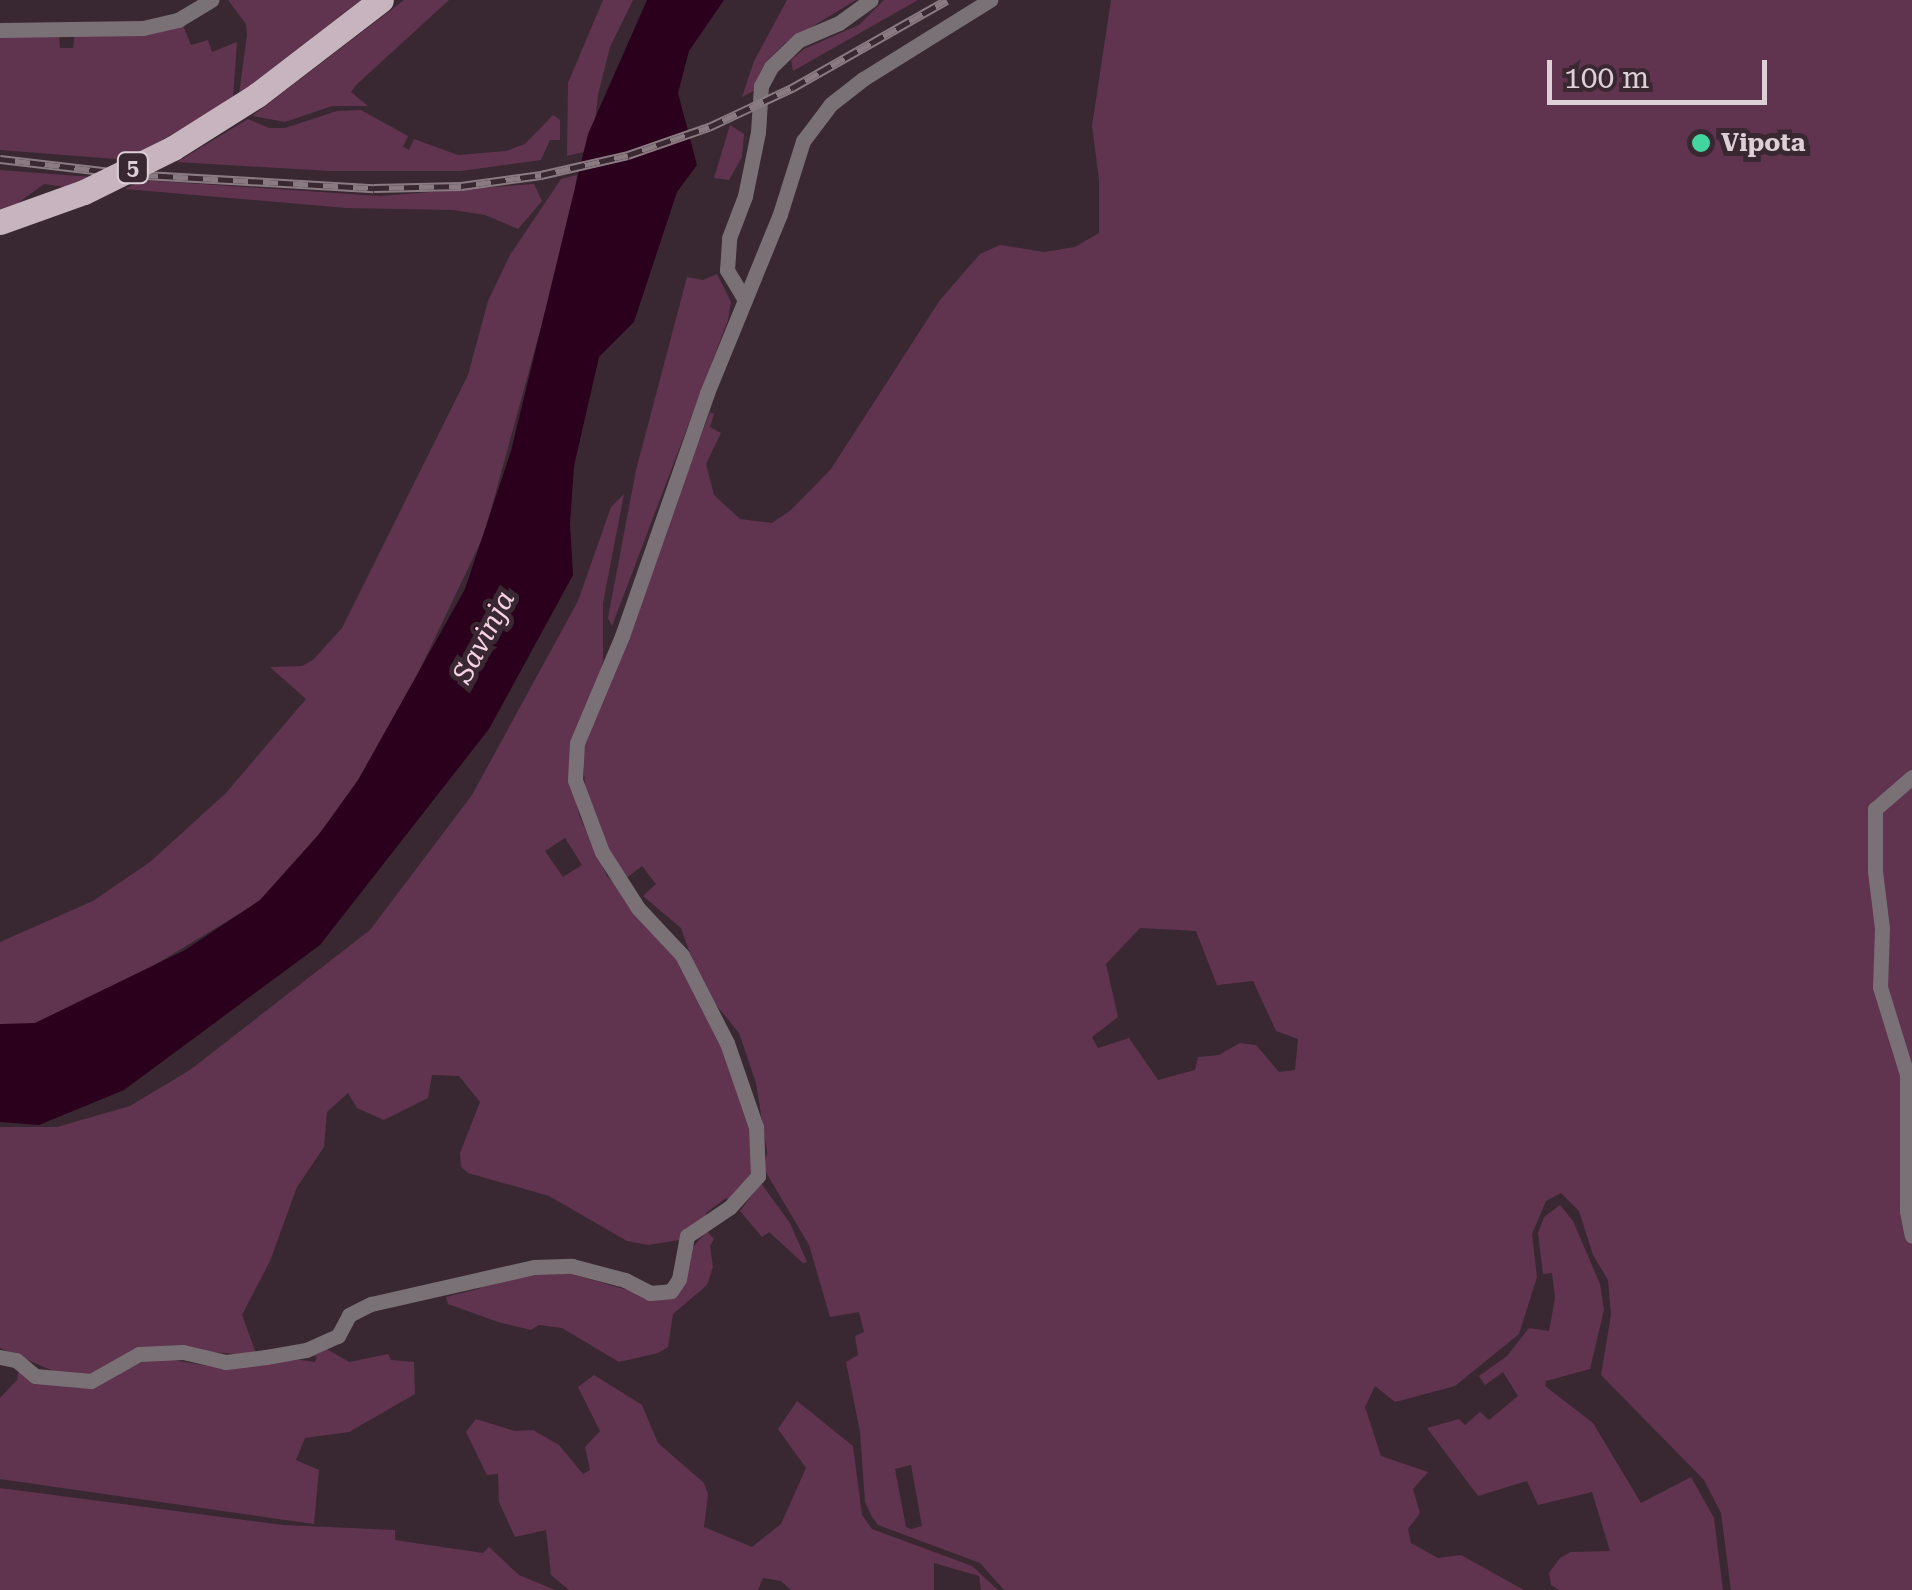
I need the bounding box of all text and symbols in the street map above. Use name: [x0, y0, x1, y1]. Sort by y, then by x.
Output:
scale bar: [1552, 40, 1772, 102]
text: 100 m: [1564, 60, 1649, 95]
place label: Vipota: [1721, 128, 1805, 158]
marker: Vipota: [1690, 132, 1712, 154]
road number: 5: [116, 151, 150, 185]
water label: Savinja: [446, 585, 522, 689]

